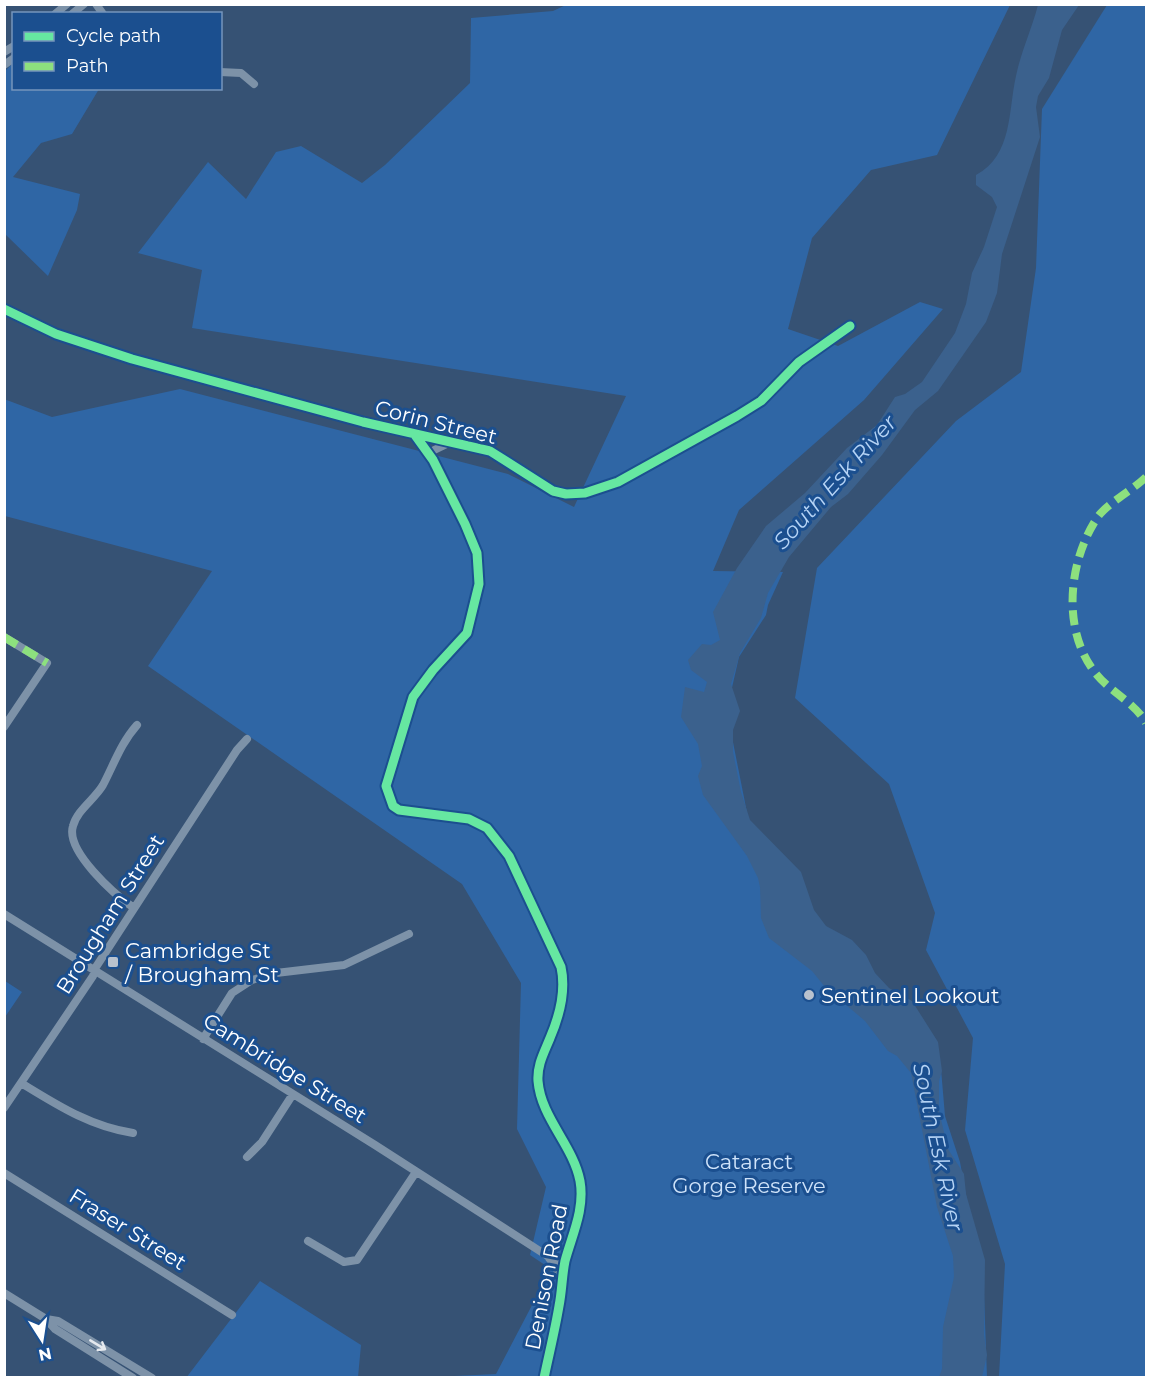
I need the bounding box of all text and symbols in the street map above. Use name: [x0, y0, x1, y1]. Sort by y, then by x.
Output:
legend: [12, 12, 222, 90]
text: Cycle path: [66, 25, 161, 47]
text: Path: [66, 55, 109, 77]
street label: Corin Street: [372, 395, 500, 449]
water label: South Esk River: [768, 408, 903, 555]
street label: Brougham Street: [51, 830, 169, 998]
place label: Cambridge St / Brougham St: [124, 938, 279, 987]
marker: Cambridge St / Brougham St: [106, 955, 120, 969]
place label: Sentinel Lookout: [821, 983, 999, 1008]
marker: Sentinel Lookout: [802, 988, 816, 1002]
street label: Cambridge Street: [199, 1008, 371, 1128]
water label: South Esk River: [907, 1060, 969, 1235]
park label: Cataract Gorge Reserve: [672, 1149, 826, 1198]
street label: Fraser Street: [65, 1183, 191, 1275]
street label: Denison Road: [520, 1202, 572, 1352]
north arrow: [12, 1310, 72, 1370]
one-way arrow: [89, 1339, 106, 1351]
text: N: [37, 1344, 53, 1365]

